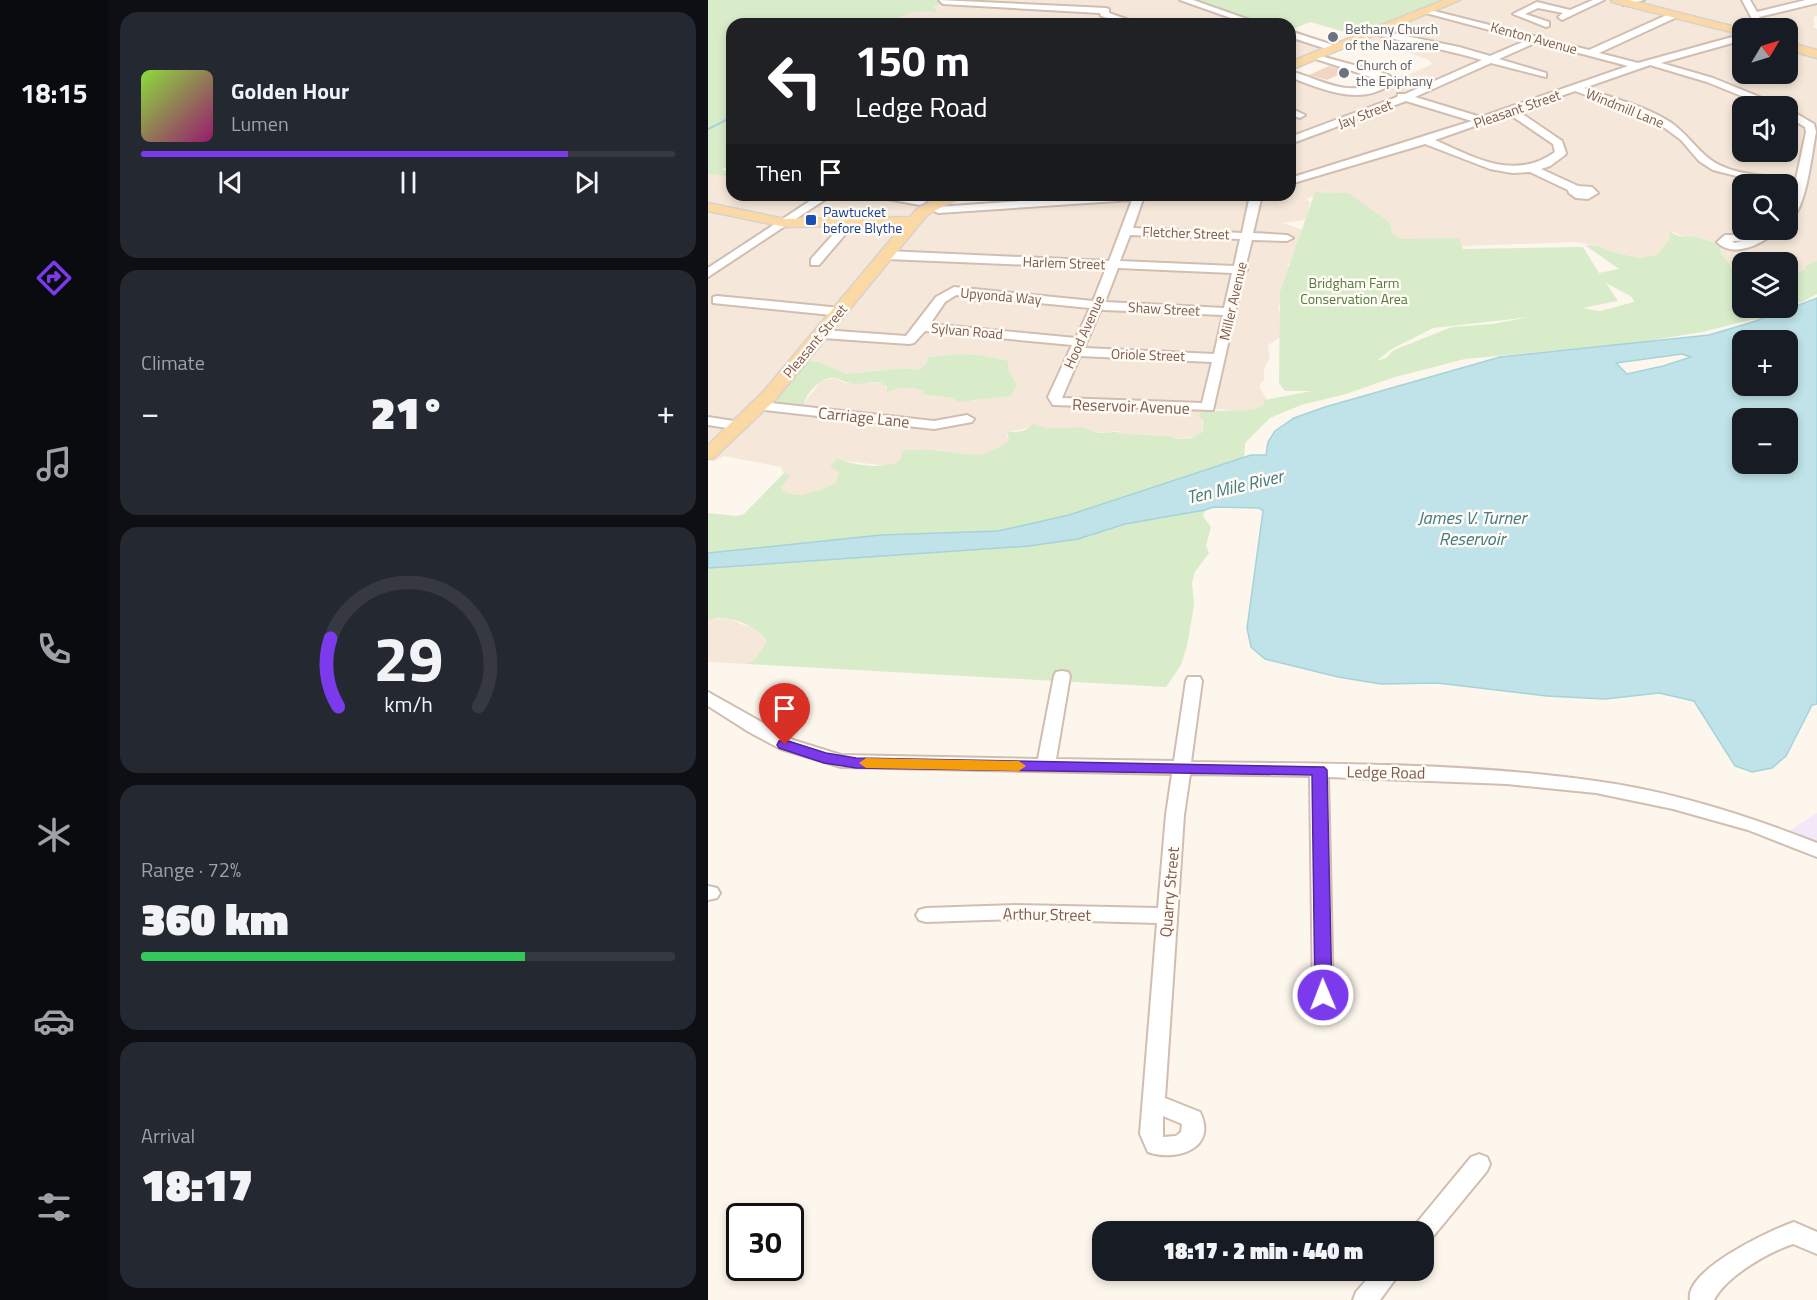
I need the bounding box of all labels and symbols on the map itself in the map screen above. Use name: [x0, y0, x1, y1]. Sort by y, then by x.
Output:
street label: Kenton Avenue: [1488, 16, 1580, 59]
place label: Bethany Church of the Nazarene: [1345, 18, 1439, 55]
north arrow: [1732, 18, 1798, 84]
marker: Bethany Church of the Nazarene: [1326, 30, 1340, 44]
place label: Church of the Epiphany: [1356, 54, 1433, 91]
marker: Church of the Epiphany: [1337, 66, 1351, 80]
street label: Windmill Lane: [1583, 82, 1668, 133]
street label: Pleasant Street: [1471, 84, 1563, 133]
street label: Jay Street: [1334, 94, 1395, 134]
place label: Pawtucket before Blythe: [823, 201, 902, 238]
marker: Pawtucket before Blythe: [804, 213, 818, 227]
street label: Fletcher Street: [1142, 220, 1230, 245]
street label: Harlem Street: [1022, 251, 1106, 274]
street label: Miller Avenue: [1213, 260, 1252, 342]
park label: Bridgham Farm Conservation Area: [1300, 272, 1408, 309]
street label: Upyonda Way: [960, 282, 1043, 310]
street label: Hood Avenue: [1058, 292, 1109, 372]
street label: Shaw Street: [1128, 296, 1201, 321]
street label: Pleasant Street: [777, 299, 852, 382]
street label: Sylvan Road: [930, 317, 1004, 344]
street label: Oriole Street: [1111, 343, 1185, 366]
street label: Reservoir Avenue: [1072, 392, 1190, 420]
street label: Carriage Lane: [817, 400, 911, 434]
water label: Ten Mile River: [1184, 462, 1288, 511]
water label: James V. Turner Reservoir: [1418, 504, 1528, 552]
pin: [759, 683, 810, 745]
street label: Ledge Road: [1346, 759, 1426, 785]
street label: Quarry Street: [1153, 845, 1185, 938]
street label: Arthur Street: [1003, 901, 1092, 927]
position arrow: [1291, 963, 1355, 1027]
speed limit sign: 30: [726, 1203, 804, 1281]

